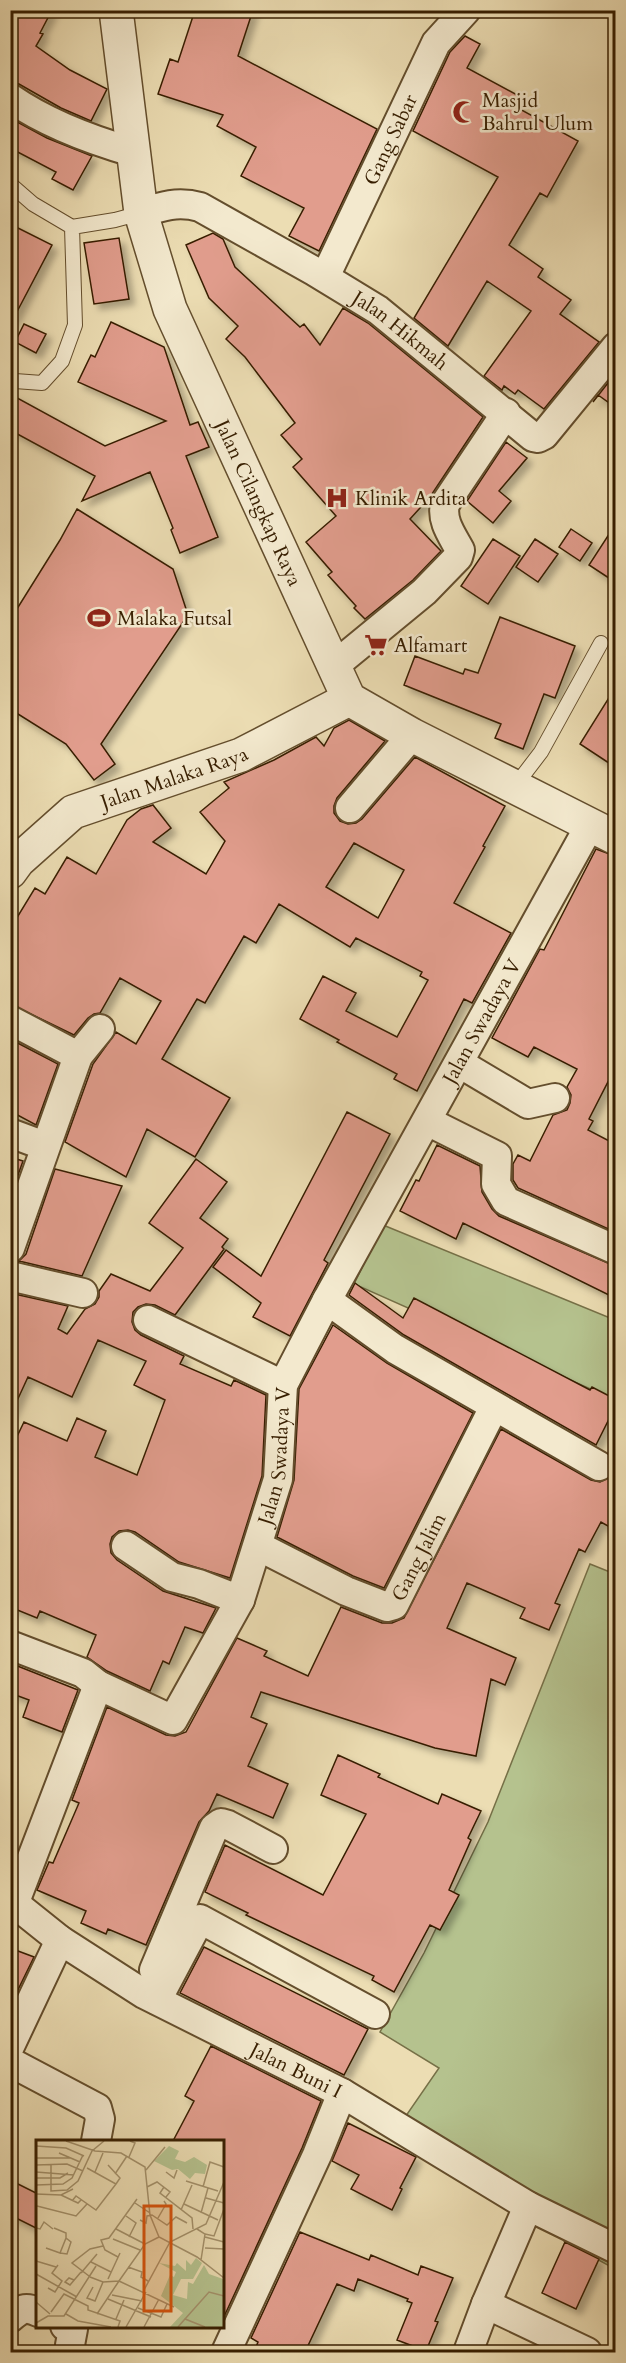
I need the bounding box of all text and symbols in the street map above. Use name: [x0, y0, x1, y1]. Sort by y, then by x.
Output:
place label: Masjid Bahrul Ulum: [482, 87, 593, 137]
street label: Gang Sabar: [357, 89, 424, 190]
mosque icon: Masjid Bahrul Ulum: [451, 99, 477, 125]
street label: Jalan Hikmah: [344, 283, 454, 376]
street label: Jalan Cilangkap Raya: [207, 413, 308, 591]
hospital icon: Klinik Ardita: [324, 485, 350, 511]
place label: Klinik Ardita: [355, 485, 467, 512]
sports icon: Malaka Futsal: [86, 605, 112, 631]
place label: Malaka Futsal: [117, 605, 232, 632]
supermarket icon: Alfamart: [363, 632, 389, 658]
place label: Alfamart: [394, 632, 468, 659]
street label: Jalan Malaka Raya: [94, 740, 253, 817]
street label: Jalan Swadaya V: [435, 954, 528, 1091]
street label: Jalan Swadaya V: [251, 1386, 297, 1531]
street label: Gang Jalim: [385, 1508, 452, 1606]
street label: Jalan Buni I: [243, 2035, 347, 2105]
inset map: [36, 2140, 224, 2327]

